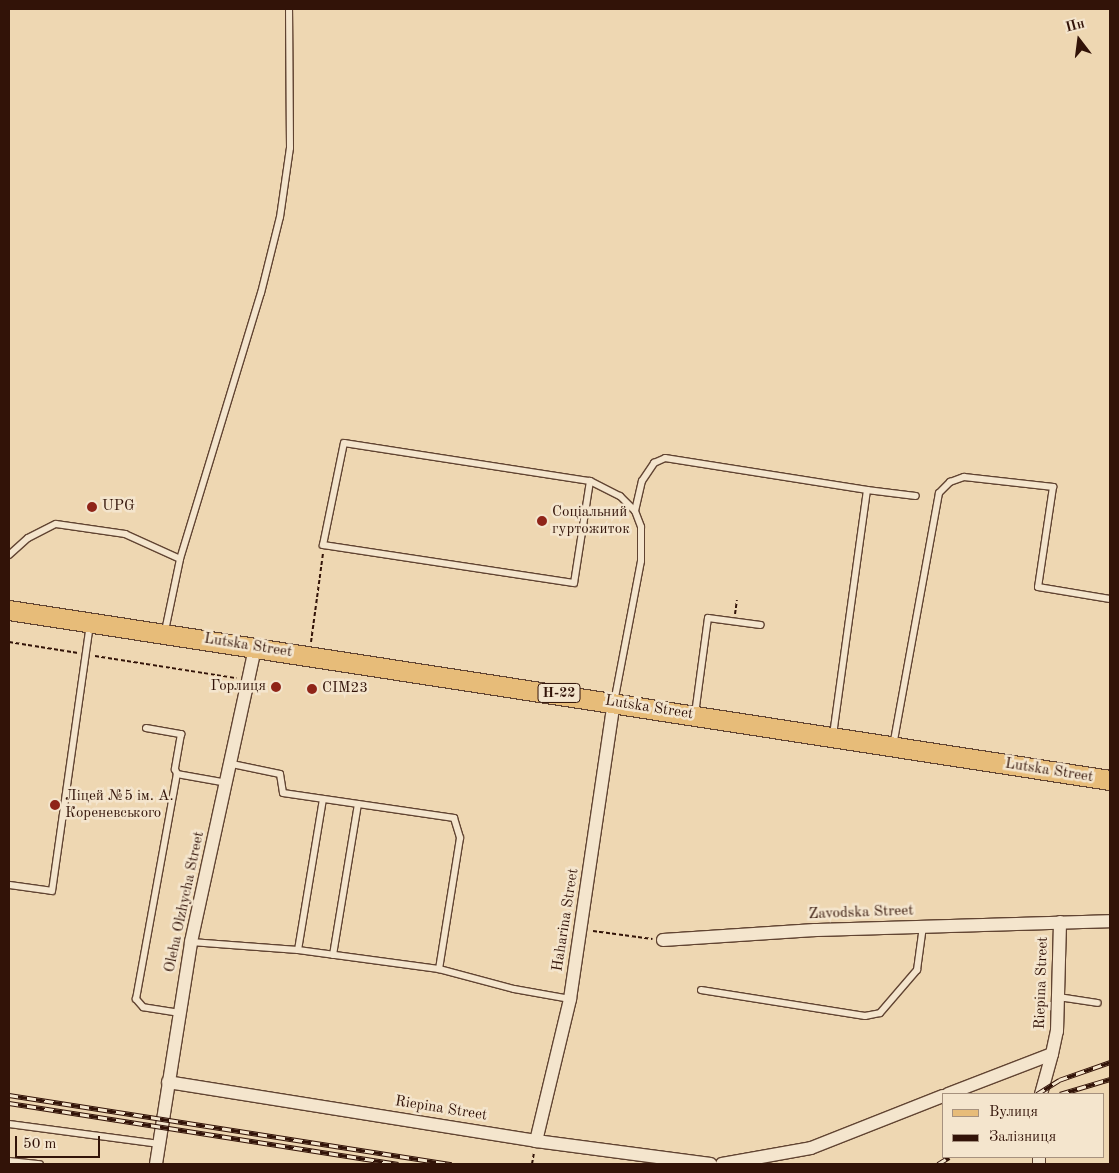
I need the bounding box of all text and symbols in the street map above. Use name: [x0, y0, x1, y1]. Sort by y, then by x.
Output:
north arrow: [1054, 15, 1104, 65]
text: Пн: [1064, 16, 1086, 35]
place label: UPG: [102, 498, 135, 516]
marker: UPG: [86, 501, 98, 513]
place label: Соціальний гуртожиток: [552, 503, 630, 538]
marker: Соціальний гуртожиток: [536, 515, 548, 527]
street label: Lutska Street: [203, 630, 293, 662]
place label: Горлиця: [210, 678, 266, 696]
place label: СІМ23: [322, 680, 368, 698]
marker: Горлиця: [270, 681, 282, 693]
road number: Н-22: [536, 681, 582, 704]
marker: СІМ23: [306, 683, 318, 695]
street label: Lutska Street: [604, 692, 694, 724]
street label: Lutska Street: [1004, 755, 1094, 787]
place label: Ліцей №5 ім. А. Кореневського: [65, 787, 174, 822]
marker: Ліцей №5 ім. А. Кореневського: [49, 799, 61, 811]
street label: Oleha Olzhycha Street: [161, 830, 209, 974]
street label: Haharina Street: [549, 867, 583, 973]
street label: Zavodska Street: [808, 902, 914, 924]
street label: Riepina Street: [1031, 936, 1053, 1030]
street label: Riepina Street: [394, 1093, 488, 1125]
legend: [942, 1093, 1104, 1158]
text: Вулиця: [989, 1105, 1038, 1120]
scale bar: [18, 1126, 102, 1158]
text: Залізниця: [989, 1130, 1056, 1145]
text: 50 m: [23, 1137, 57, 1152]

